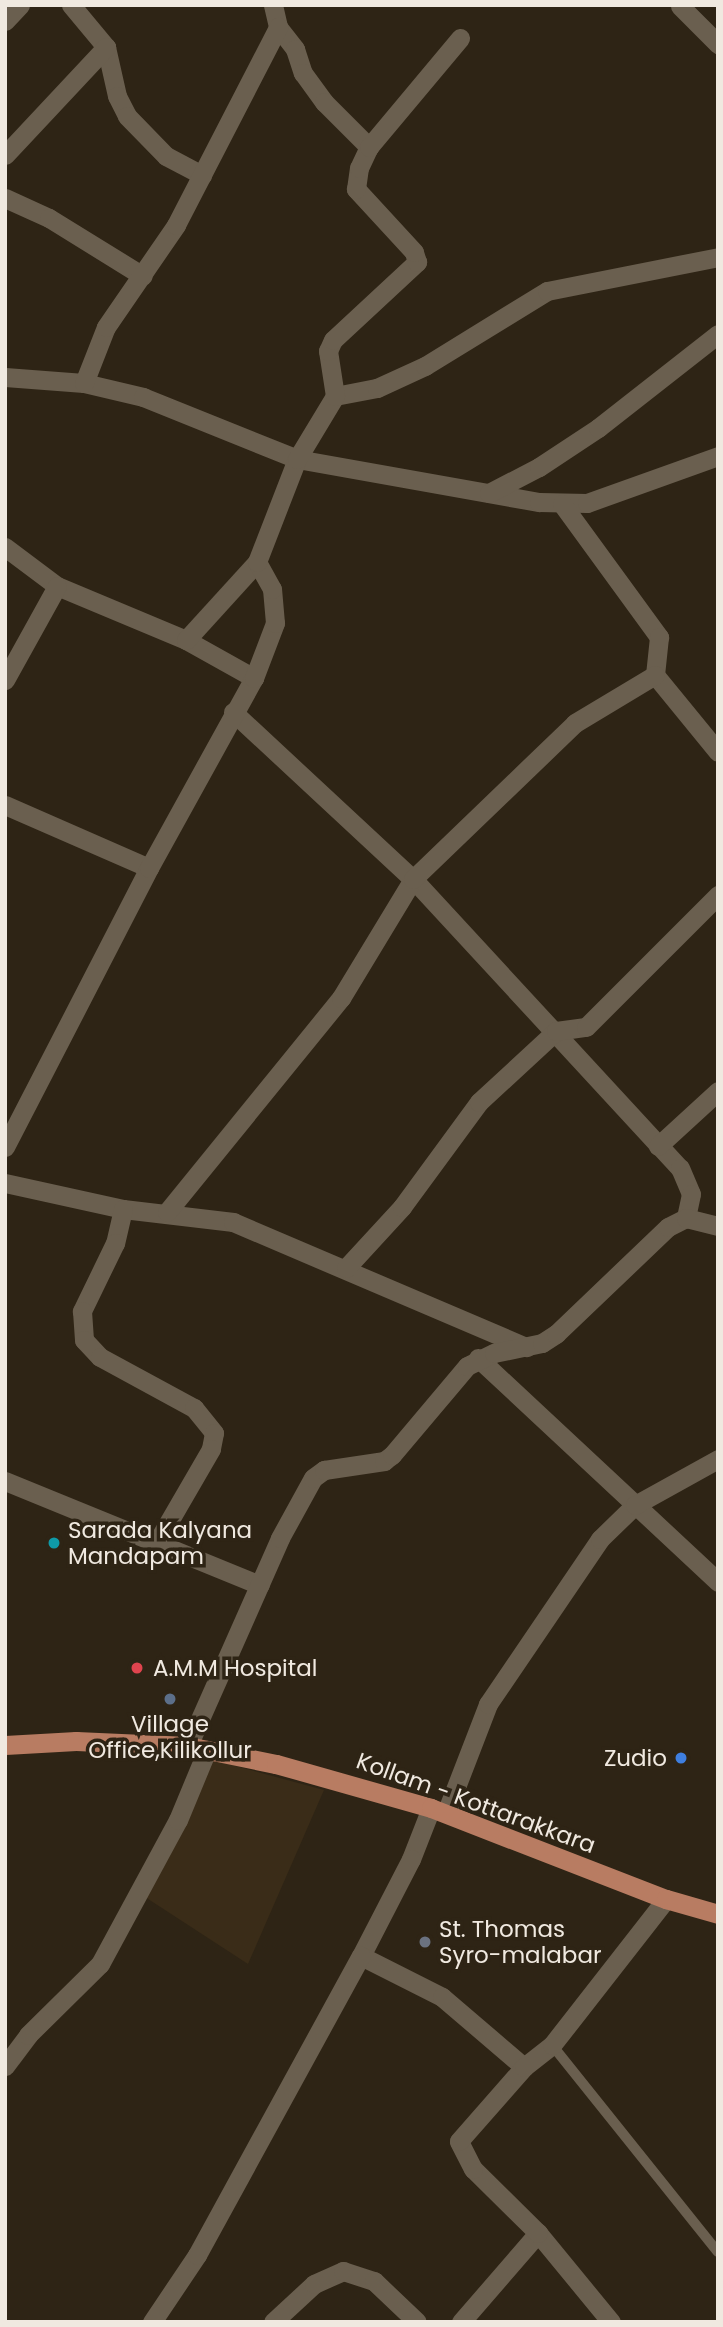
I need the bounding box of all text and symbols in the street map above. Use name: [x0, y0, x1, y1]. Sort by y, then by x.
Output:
place label: Sarada Kalyana Mandapam: [68, 1516, 252, 1570]
marker: Sarada Kalyana Mandapam: [46, 1535, 62, 1551]
place label: A.M.M Hospital: [153, 1654, 317, 1682]
marker: A.M.M Hospital: [127, 1658, 147, 1678]
marker: Village Office,Kilikollur: [162, 1691, 178, 1707]
place label: Village Office,Kilikollur: [88, 1710, 252, 1764]
place label: Zudio: [604, 1744, 667, 1772]
street label: Kollam - Kottarakkara: [353, 1747, 599, 1859]
marker: Zudio: [673, 1750, 689, 1766]
place label: St. Thomas Syro-malabar: [439, 1915, 602, 1969]
marker: St. Thomas Syro-malabar: [417, 1934, 433, 1950]

